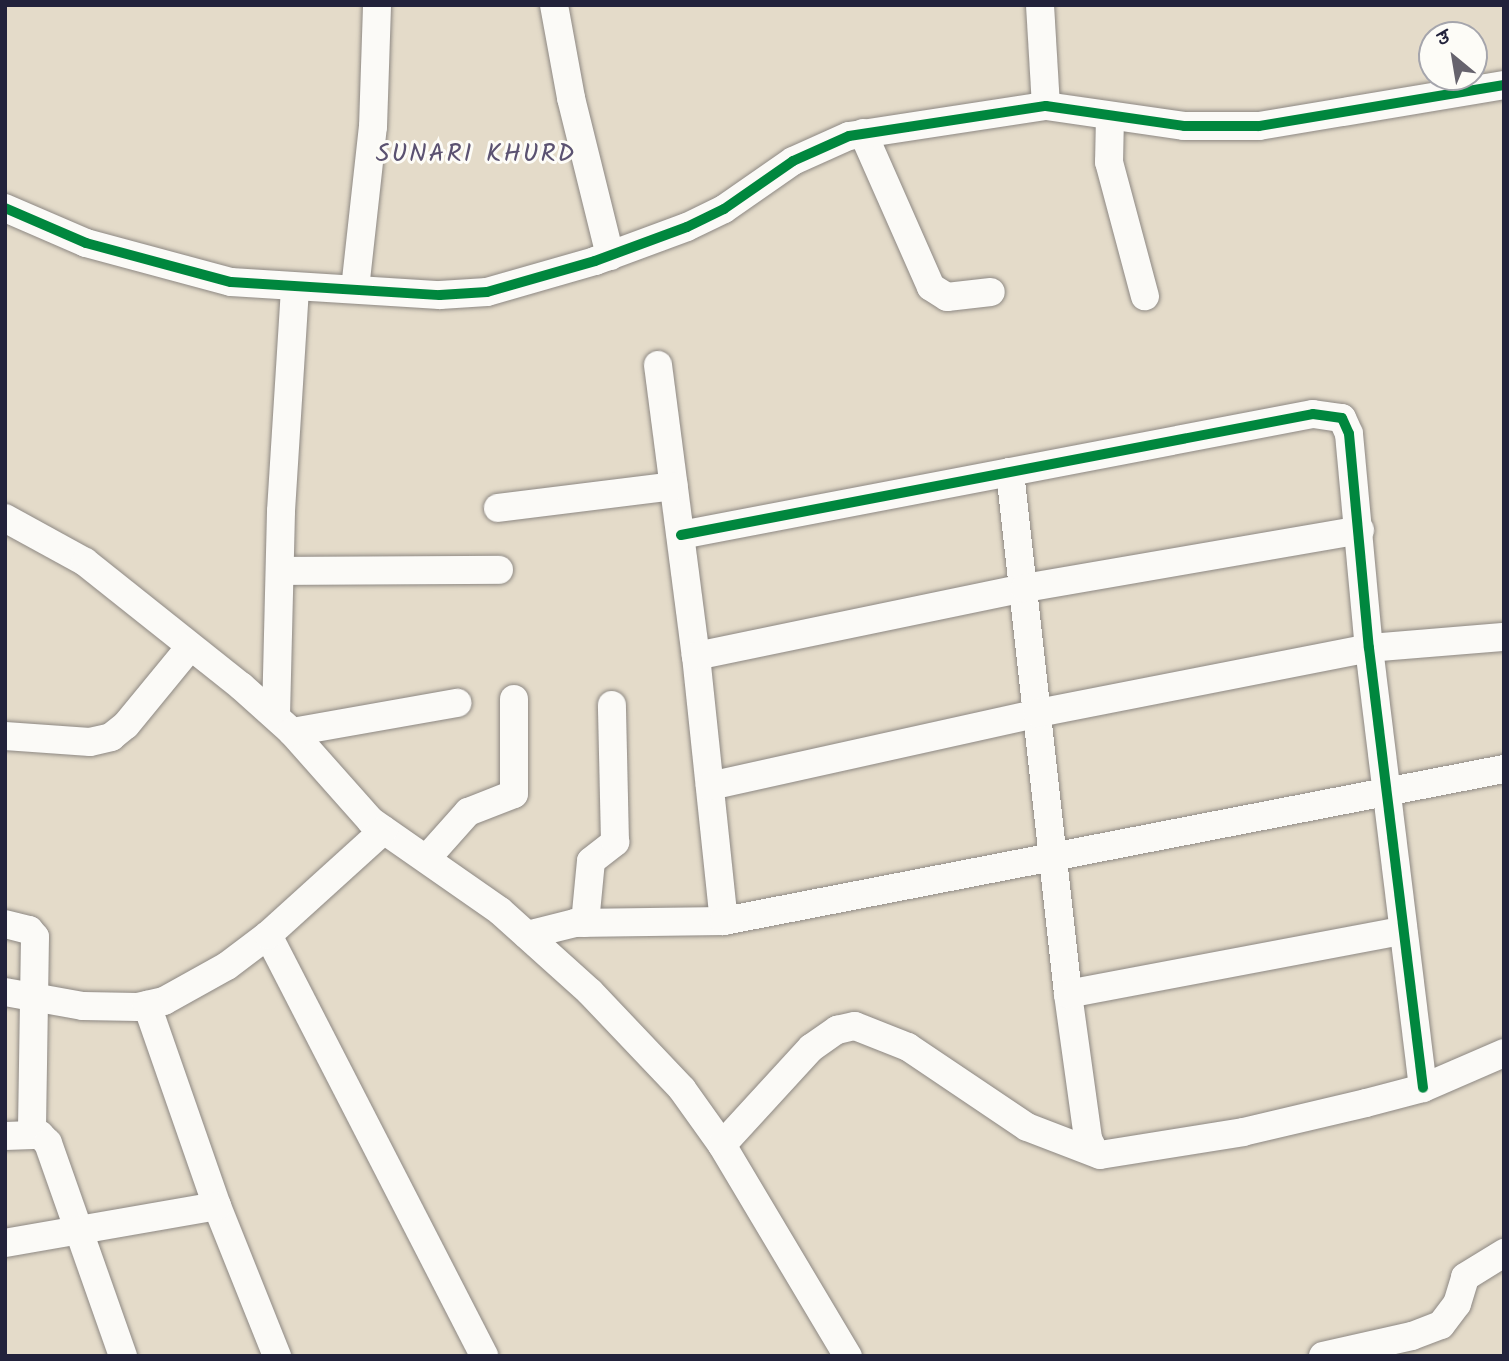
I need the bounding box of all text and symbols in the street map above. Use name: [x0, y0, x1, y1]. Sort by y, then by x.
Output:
north arrow: [1418, 21, 1488, 91]
text: उ: [1431, 24, 1456, 56]
district label: SUNARI KHURD: [377, 139, 575, 171]

